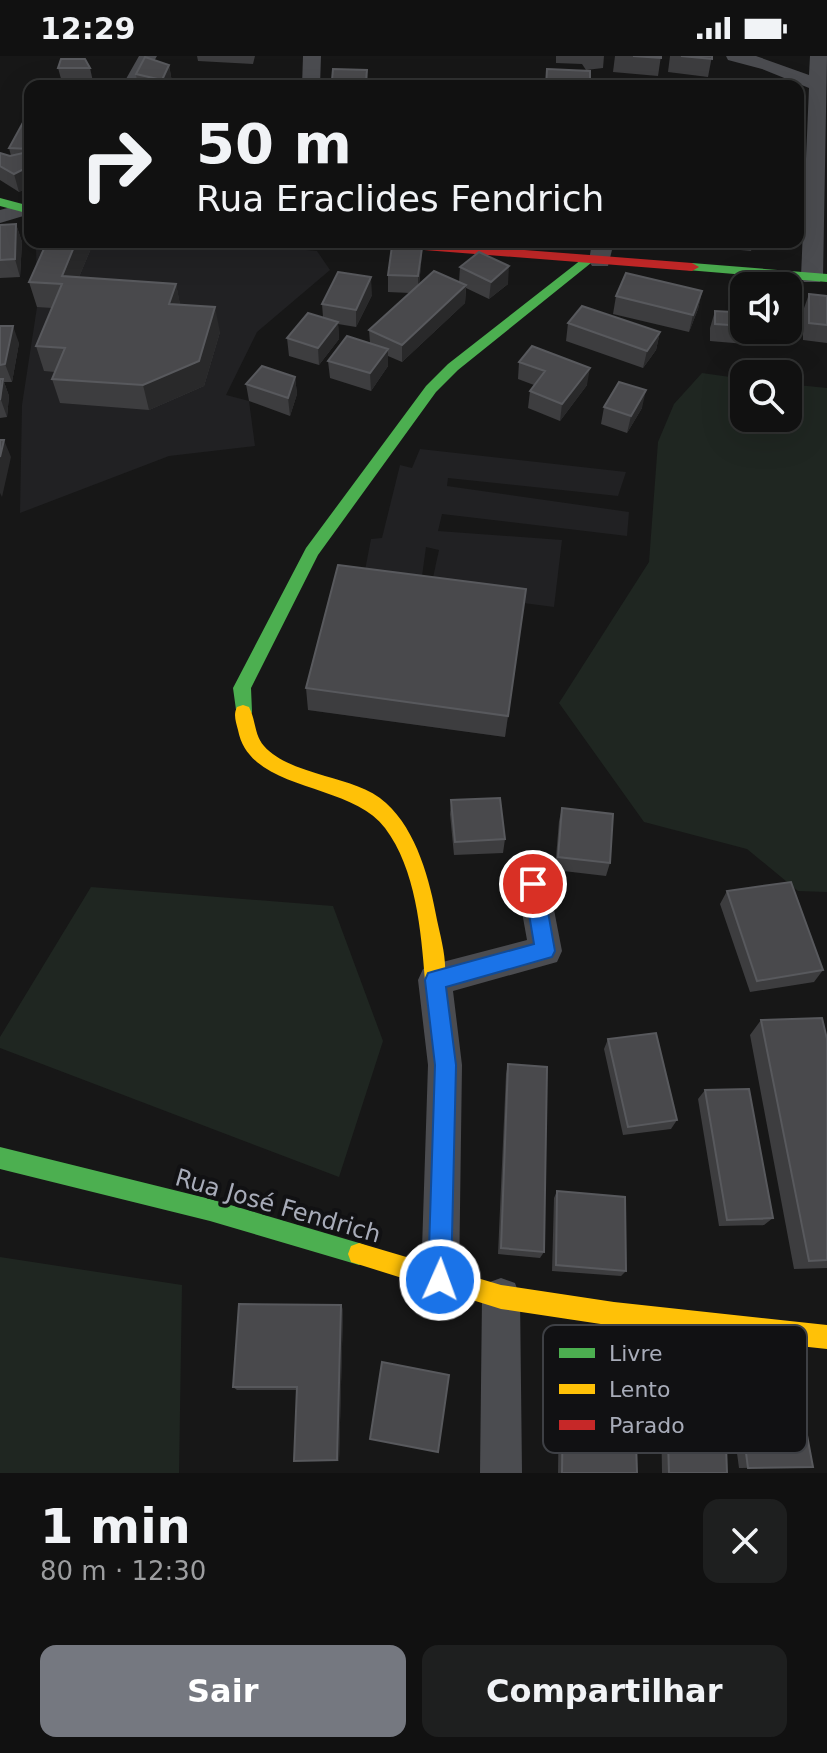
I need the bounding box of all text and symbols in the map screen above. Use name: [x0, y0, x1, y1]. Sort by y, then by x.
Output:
text: 12:29: [40, 11, 136, 46]
text: 50 m: [196, 111, 352, 176]
icon: right: [64, 112, 168, 216]
text: Rua Eraclides Fendrich: [196, 178, 604, 219]
map controls: [730, 272, 802, 432]
button: sound: [730, 272, 802, 344]
button: search: [730, 360, 802, 432]
pin: [499, 850, 567, 918]
icon: arrive: [511, 862, 555, 906]
street label: Rua José Fendrich: [172, 1163, 384, 1249]
position arrow: [398, 1238, 482, 1322]
legend: [543, 1325, 807, 1453]
text: Livre: [609, 1341, 663, 1366]
text: Lento: [609, 1377, 670, 1402]
text: Parado: [609, 1413, 685, 1438]
text: 1 min: [40, 1498, 191, 1554]
button: close: [703, 1499, 787, 1583]
text: 80 m · 12:30: [40, 1556, 206, 1586]
button: Sair: [40, 1645, 406, 1737]
button: Compartilhar: [422, 1645, 787, 1737]

